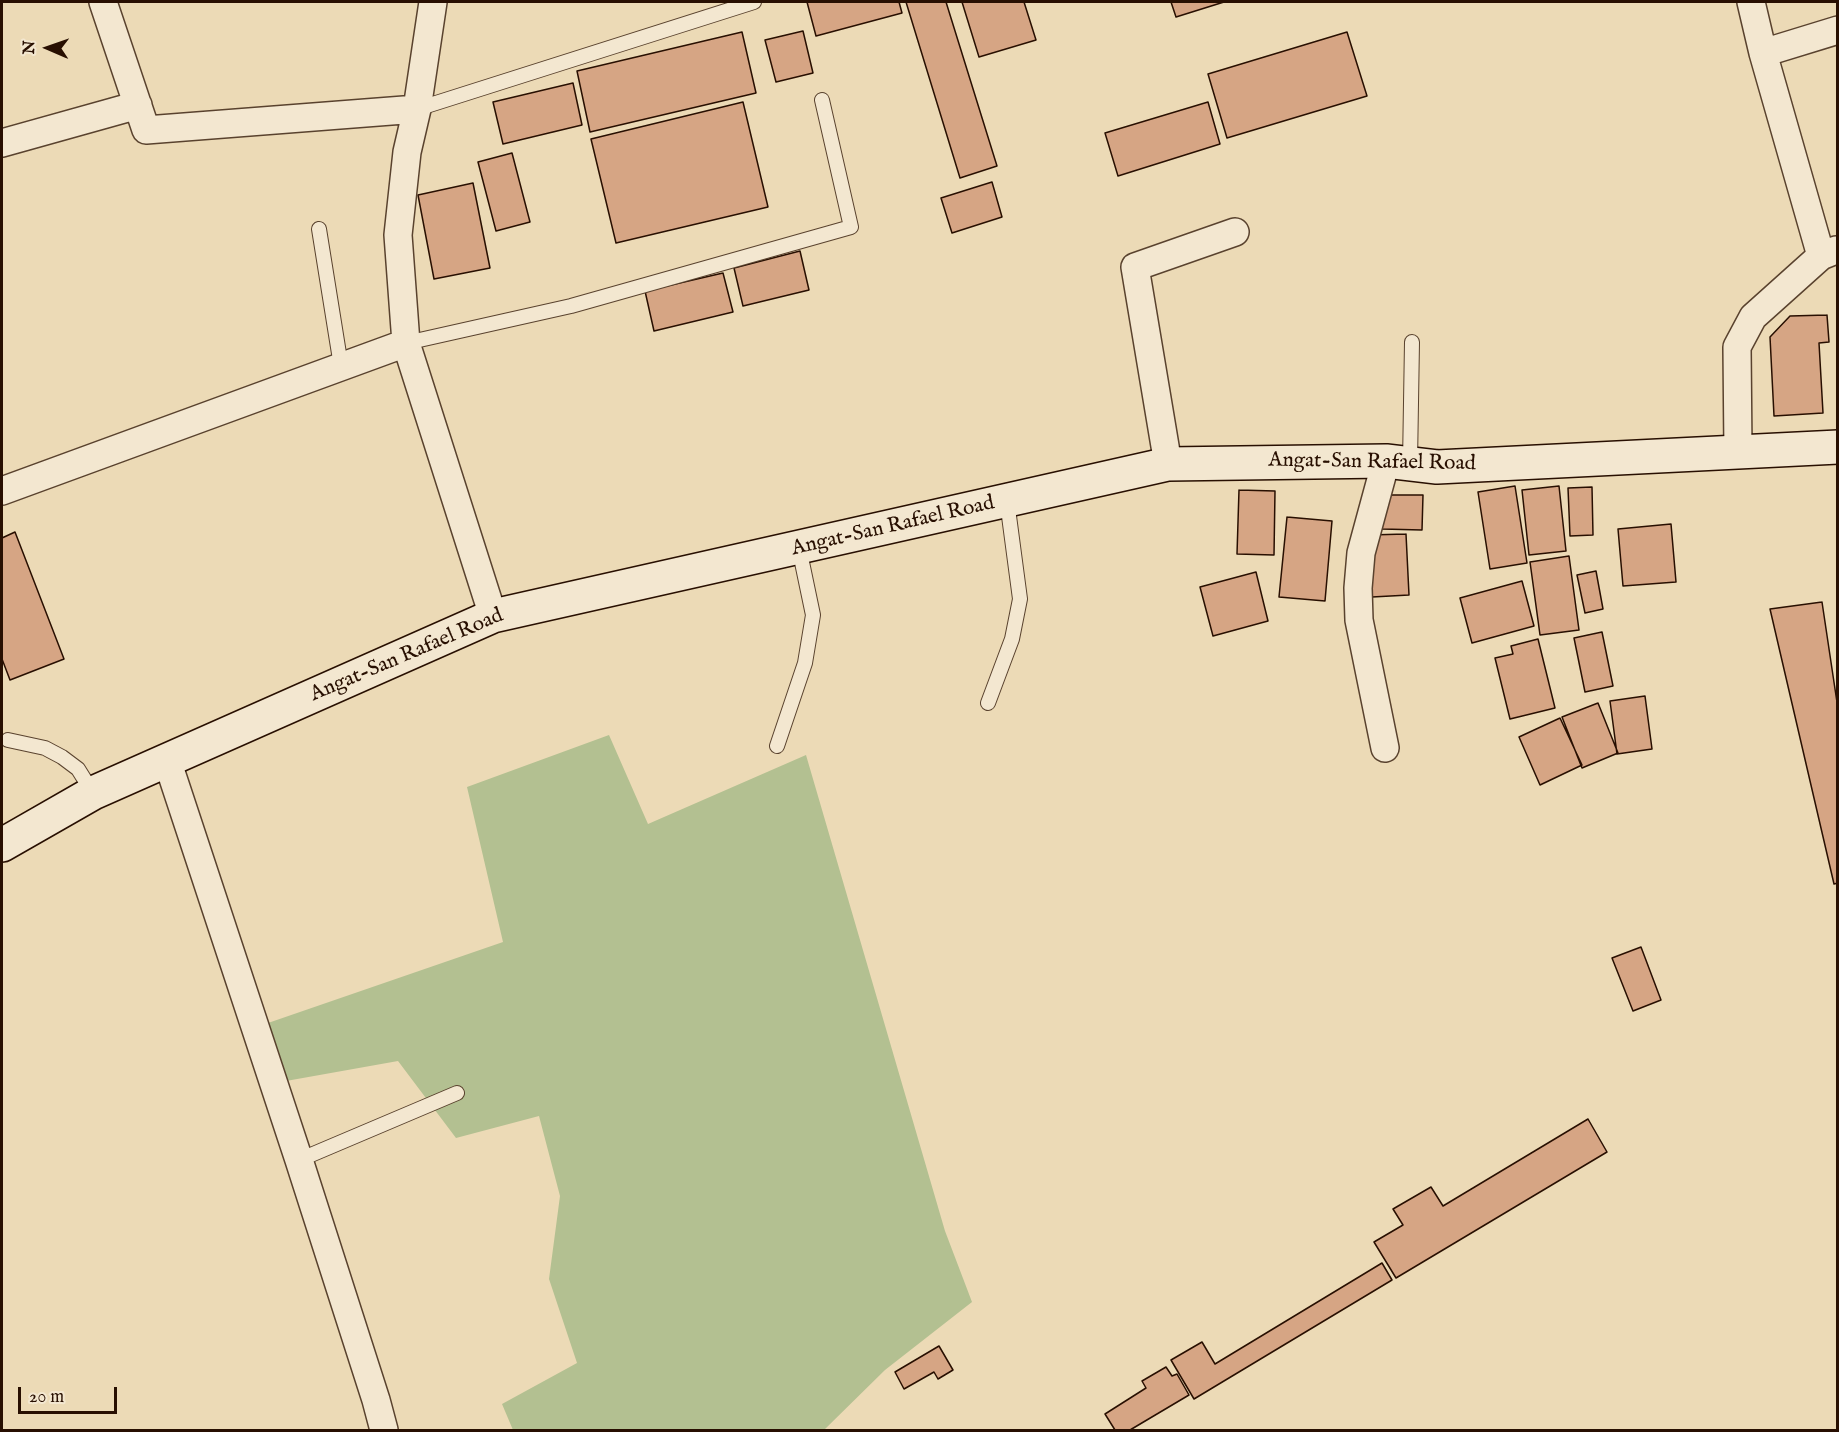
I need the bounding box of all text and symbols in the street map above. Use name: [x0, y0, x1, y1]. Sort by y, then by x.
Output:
north arrow: [18, 18, 78, 78]
text: N: [20, 40, 40, 55]
street label: Angat-San Rafael Road: [1268, 449, 1476, 477]
street label: Angat-San Rafael Road: [789, 491, 997, 563]
street label: Angat-San Rafael Road: [307, 604, 507, 708]
scale bar: [21, 1375, 120, 1413]
text: 20 m: [29, 1386, 64, 1409]

